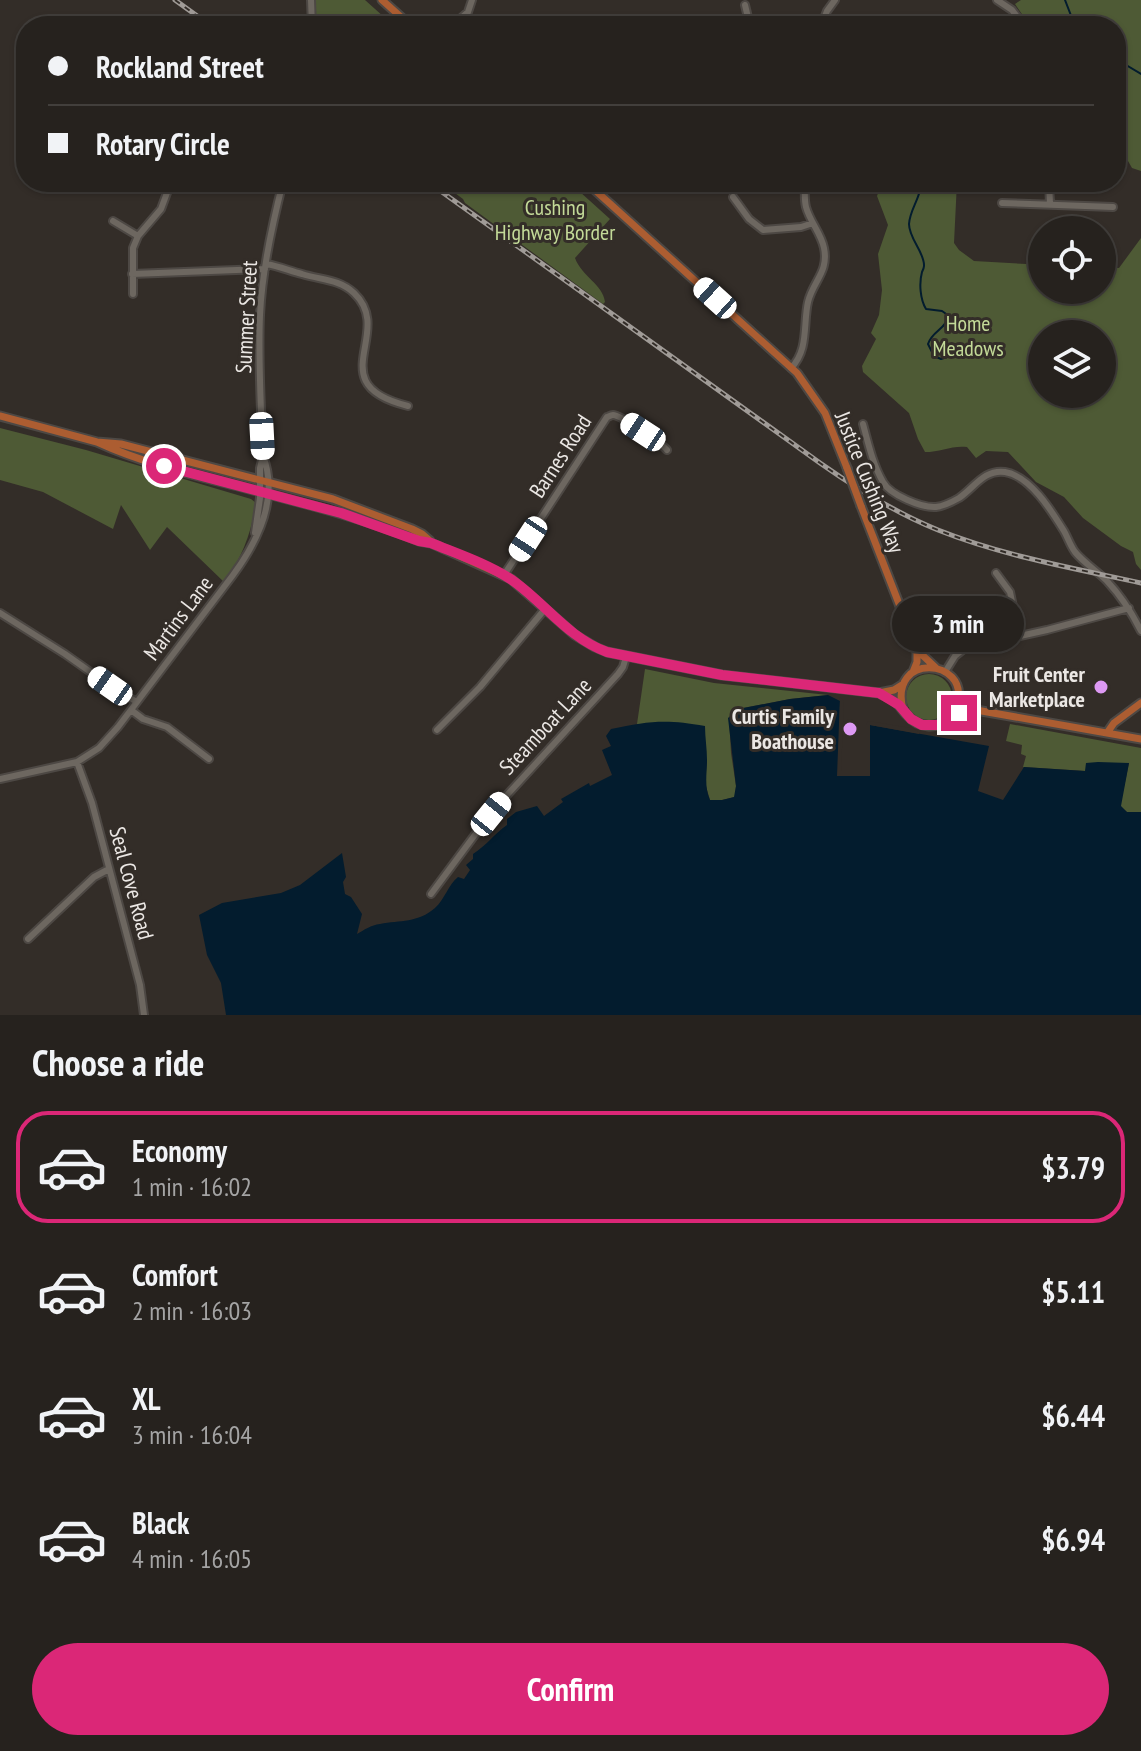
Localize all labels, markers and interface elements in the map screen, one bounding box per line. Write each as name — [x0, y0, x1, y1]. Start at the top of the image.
text: Rockland Street — [96, 47, 264, 86]
text: Rotary Circle — [96, 124, 230, 163]
park label: Cushing Highway Border — [495, 193, 615, 246]
map controls — [1028, 216, 1116, 408]
button: locate — [1028, 216, 1116, 304]
street label: Summer Street — [229, 260, 263, 374]
car — [689, 273, 741, 323]
park label: Home Meadows — [932, 309, 1004, 362]
button: layers — [1028, 320, 1116, 408]
street label: Justice Cushing Way — [829, 406, 911, 558]
street label: Barnes Road — [523, 409, 597, 503]
car — [616, 409, 670, 455]
car — [249, 411, 275, 461]
route start — [146, 448, 182, 484]
car — [505, 512, 551, 566]
street label: Martins Lane — [137, 570, 219, 666]
callout: 3 min — [893, 597, 1025, 653]
text: 3 min — [932, 607, 984, 640]
place label: Fruit Center Marketplace — [989, 660, 1086, 713]
car — [83, 662, 137, 710]
street label: Steamboat Lane — [493, 672, 597, 780]
marker: Fruit Center Marketplace — [1092, 678, 1110, 696]
route end — [941, 695, 977, 731]
place label: Curtis Family Boathouse — [732, 702, 835, 755]
marker: Curtis Family Boathouse — [841, 720, 859, 738]
car — [467, 788, 515, 840]
street label: Seal Cove Road — [104, 824, 160, 942]
text: Choose a ride — [32, 1039, 204, 1086]
icon: car — [36, 1131, 108, 1203]
text: Economy — [132, 1131, 227, 1170]
text: $3.79 — [1041, 1148, 1105, 1187]
text: 1 min · 16:02 — [132, 1170, 252, 1203]
icon: car — [36, 1255, 108, 1327]
text: Comfort — [132, 1255, 218, 1294]
text: $5.11 — [1041, 1272, 1105, 1311]
text: 2 min · 16:03 — [132, 1294, 252, 1327]
icon: car — [36, 1379, 108, 1451]
text: XL — [132, 1379, 161, 1418]
text: $6.44 — [1041, 1396, 1105, 1435]
text: 3 min · 16:04 — [132, 1418, 252, 1451]
icon: car — [36, 1503, 108, 1575]
text: Black — [132, 1503, 189, 1542]
text: $6.94 — [1041, 1520, 1105, 1559]
text: 4 min · 16:05 — [132, 1542, 252, 1575]
button: Confirm — [32, 1643, 1109, 1735]

